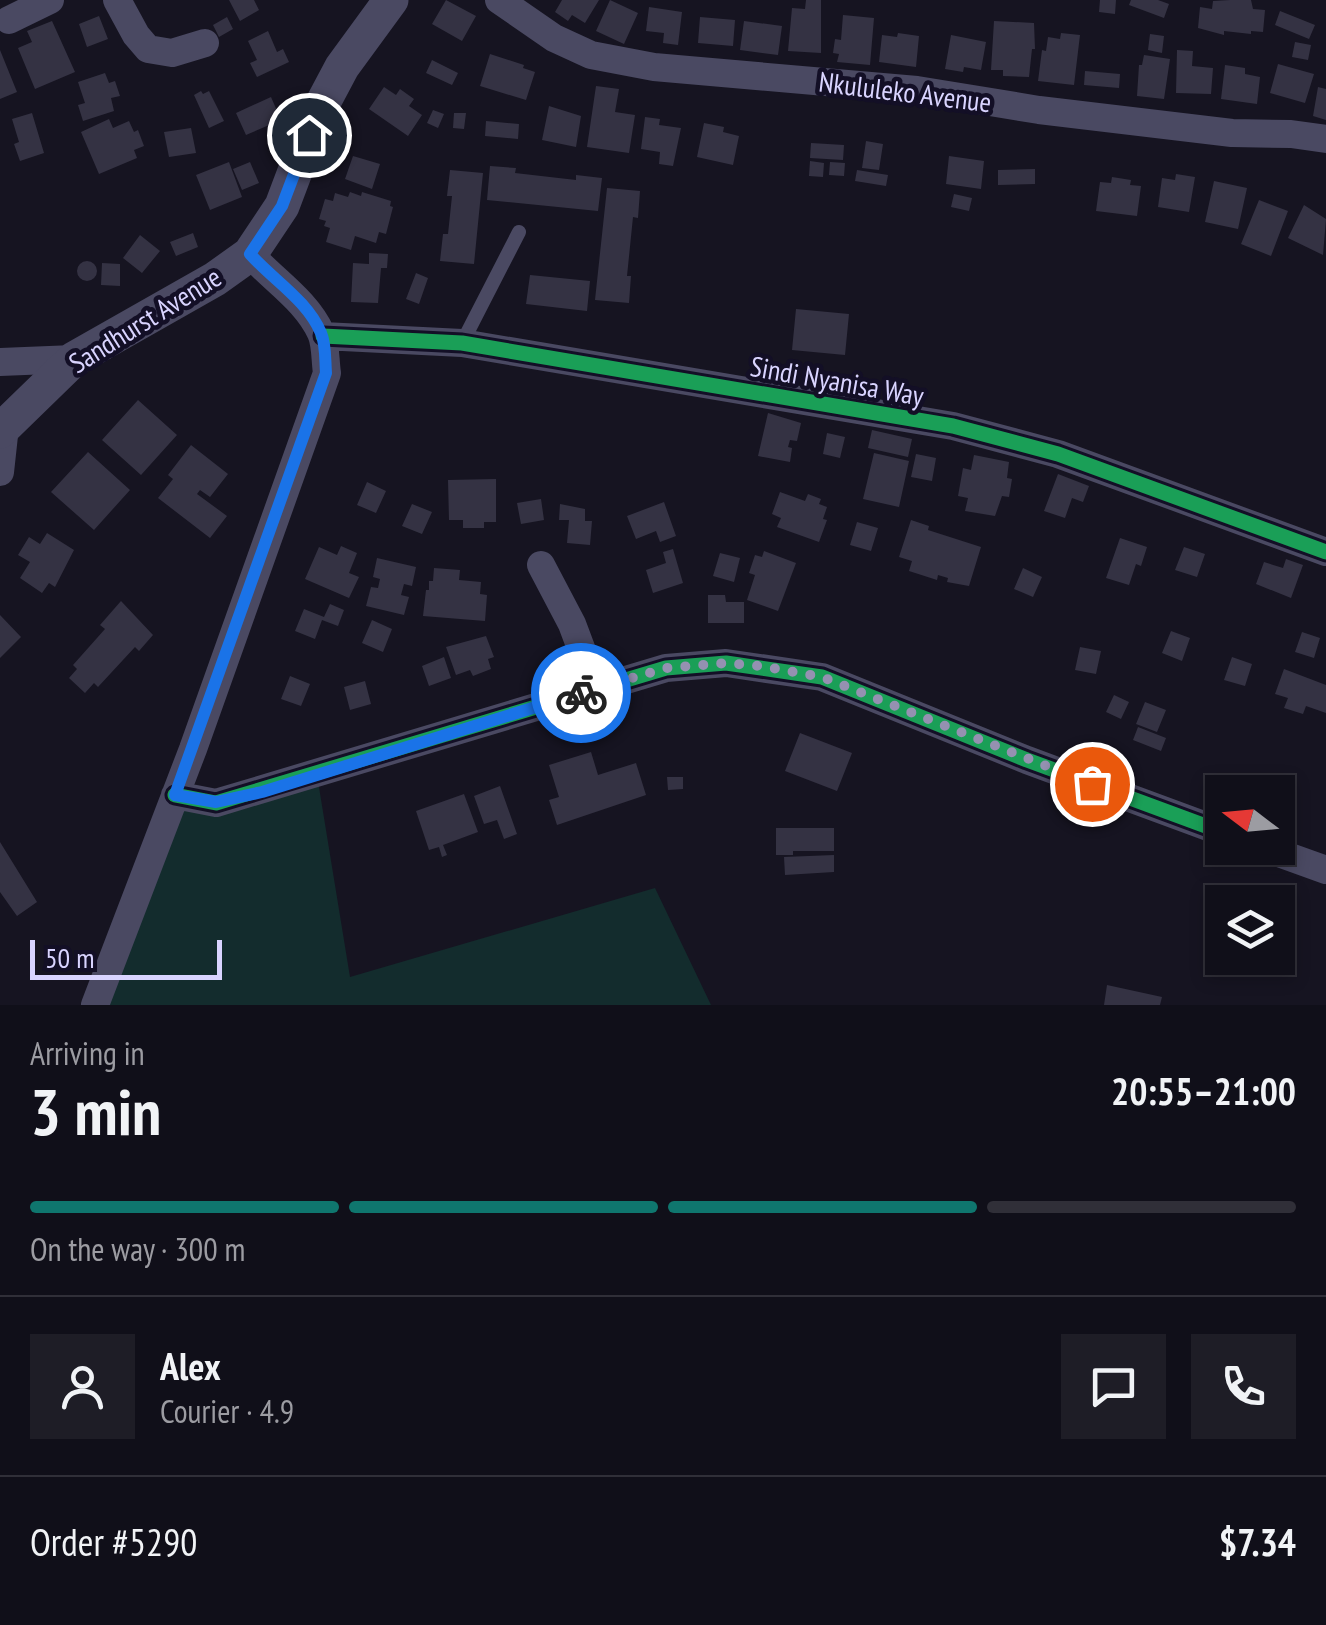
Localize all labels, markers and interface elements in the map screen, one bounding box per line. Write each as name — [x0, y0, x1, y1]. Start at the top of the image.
street label: Nkululeko Avenue — [817, 63, 993, 120]
pin — [267, 93, 352, 178]
icon: home — [282, 108, 337, 163]
street label: Sandhurst Avenue — [62, 258, 228, 381]
street label: Sindi Nyanisa Way — [748, 347, 927, 414]
courier — [531, 643, 631, 743]
icon: bike — [554, 666, 609, 721]
pin — [1050, 742, 1135, 827]
icon: bag — [1065, 757, 1120, 812]
north arrow — [1205, 775, 1295, 865]
map controls — [1205, 775, 1295, 975]
button: layers — [1205, 885, 1295, 975]
scale bar — [30, 935, 222, 980]
text: 50 m — [45, 939, 94, 976]
text: Arriving in — [30, 1032, 145, 1074]
text: 20:55–21:00 — [1111, 1066, 1296, 1115]
text: 3 min — [30, 1069, 161, 1153]
text: On the way · 300 m — [30, 1228, 245, 1270]
button: person — [30, 1334, 135, 1439]
button: chat — [1061, 1334, 1166, 1439]
button: phone — [1191, 1334, 1296, 1439]
text: Alex — [160, 1341, 221, 1390]
text: Courier · 4.9 — [160, 1390, 294, 1432]
text: Order #5290 — [30, 1517, 197, 1566]
text: $7.34 — [1219, 1517, 1296, 1566]

